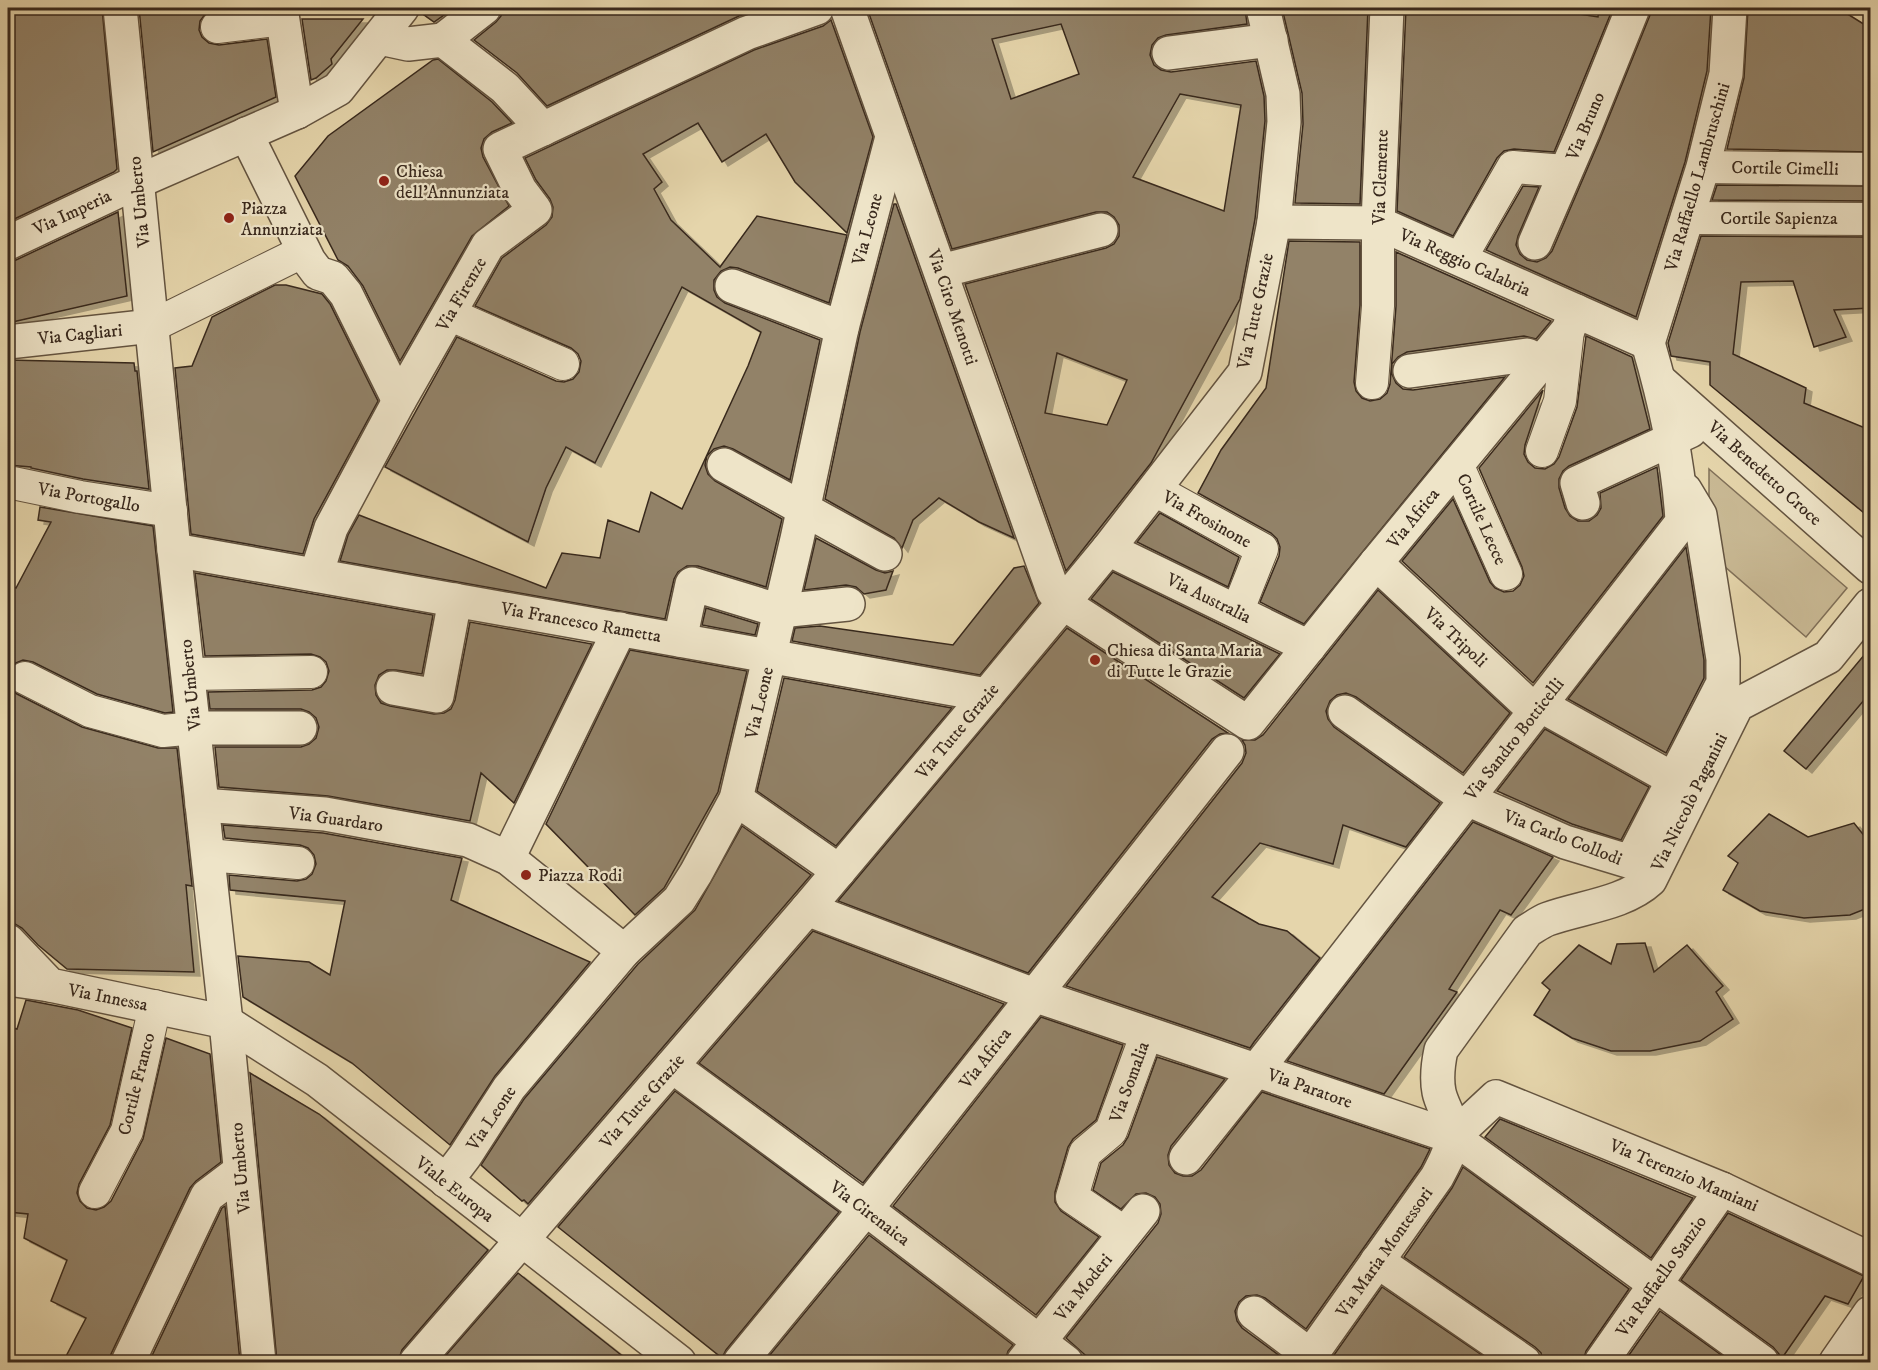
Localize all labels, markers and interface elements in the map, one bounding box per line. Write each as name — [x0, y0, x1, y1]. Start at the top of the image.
street label: Via Raffaello Lambruschini — [1660, 80, 1735, 275]
street label: Via Bruno — [1561, 89, 1610, 165]
street label: Via Clemente — [1368, 129, 1394, 226]
street label: Via Umberto — [124, 155, 156, 250]
street label: Cortile Cimelli — [1731, 157, 1839, 181]
place label: Chiesa dell'Annunziata — [396, 161, 509, 204]
marker: Chiesa dell'Annunziata — [377, 174, 391, 188]
street label: Via Imperia — [29, 185, 115, 241]
street label: Via Leone — [848, 191, 888, 269]
place label: Piazza Annunziata — [241, 198, 323, 241]
street label: Cortile Sapienza — [1720, 208, 1838, 230]
marker: Piazza Annunziata — [222, 211, 236, 225]
street label: Via Reggio Calabria — [1395, 224, 1534, 302]
street label: Via Ciro Menotti — [922, 246, 982, 368]
street label: Via Tutte Grazie — [1233, 251, 1279, 372]
street label: Via Firenze — [431, 254, 492, 336]
street label: Via Cagliari — [36, 320, 123, 350]
street label: Via Benedetto Croce — [1702, 416, 1826, 531]
street label: Cortile Lecce — [1451, 470, 1511, 569]
street label: Via Portogallo — [35, 478, 142, 518]
street label: Via Africa — [1382, 484, 1445, 554]
street label: Via Frosinone — [1157, 486, 1255, 553]
street label: Via Australia — [1162, 569, 1255, 629]
street label: Via Francesco Rametta — [498, 598, 663, 648]
street label: Via Tripoli — [1418, 602, 1491, 672]
street label: Via Umberto — [175, 638, 207, 733]
place label: Chiesa di Santa Maria di Tutte le Grazie — [1107, 640, 1263, 683]
marker: Chiesa di Santa Maria di Tutte le Grazie — [1088, 653, 1102, 667]
street label: Via Leone — [741, 665, 779, 742]
street label: Via Sandro Botticelli — [1460, 674, 1569, 806]
street label: Via Tutte Grazie — [911, 679, 1004, 785]
street label: Via Niccolò Paganini — [1646, 730, 1733, 876]
street label: Via Guardaro — [286, 802, 385, 838]
street label: Via Carlo Collodi — [1499, 805, 1625, 871]
place label: Piazza Rodi — [538, 865, 622, 887]
marker: Piazza Rodi — [519, 868, 533, 882]
street label: Via Innessa — [65, 979, 150, 1017]
street label: Via Africa — [955, 1023, 1017, 1094]
street label: Cortile Franco — [114, 1031, 160, 1138]
street label: Via Somalia — [1105, 1039, 1155, 1127]
street label: Via Tutte Grazie — [595, 1050, 690, 1154]
street label: Via Paratore — [1263, 1064, 1355, 1114]
street label: Via Leone — [462, 1082, 521, 1156]
street label: Via Umberto — [226, 1121, 256, 1215]
street label: Via Terenzio Mamiani — [1605, 1134, 1761, 1217]
street label: Viale Europa — [410, 1152, 498, 1228]
street label: Via Cirenaica — [824, 1176, 914, 1251]
street label: Via Maria Montessori — [1331, 1183, 1438, 1323]
street label: Via Raffaello Sanzio — [1611, 1211, 1712, 1342]
street label: Via Moderi — [1049, 1250, 1118, 1326]

